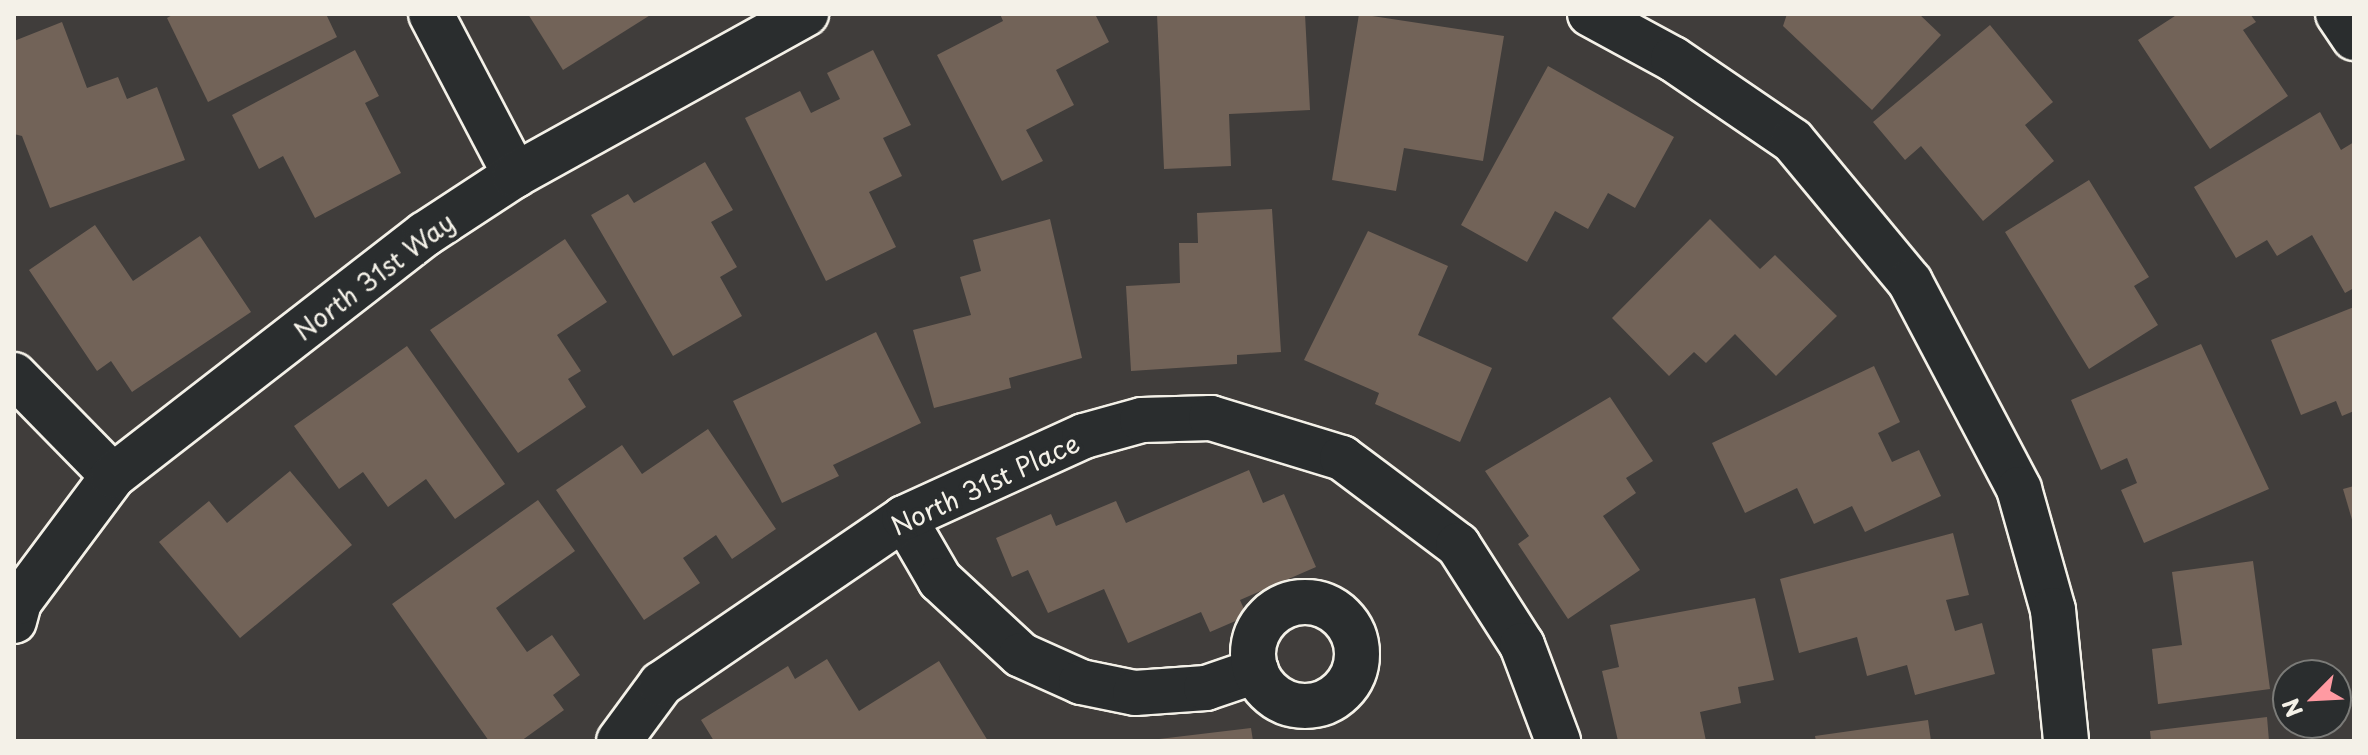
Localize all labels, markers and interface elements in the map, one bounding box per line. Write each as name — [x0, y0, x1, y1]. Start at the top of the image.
street label: North 31st Way — [286, 204, 462, 348]
street label: North 31st Place — [884, 426, 1086, 542]
north arrow — [2272, 659, 2352, 739]
text: N — [2273, 693, 2310, 723]

